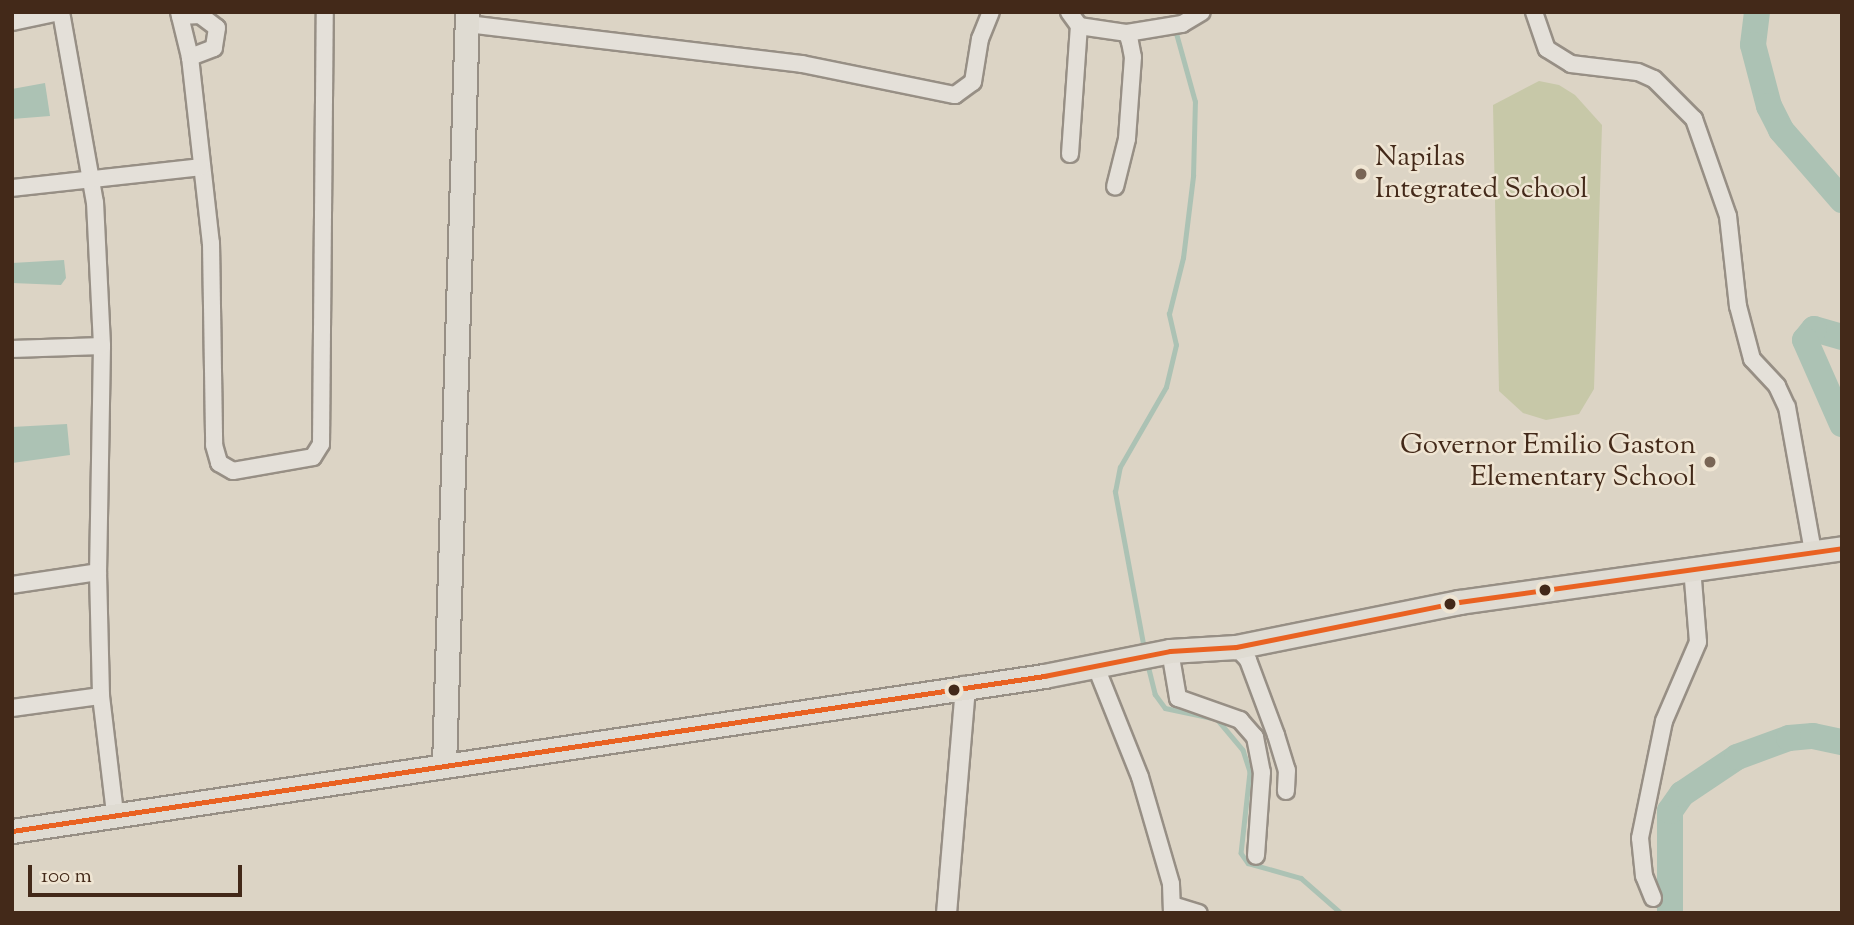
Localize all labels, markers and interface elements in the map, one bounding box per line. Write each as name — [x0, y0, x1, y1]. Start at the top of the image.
place label: Napilas Integrated School — [1375, 141, 1588, 207]
marker: Napilas Integrated School — [1353, 166, 1369, 182]
place label: Governor Emilio Gaston Elementary School — [1400, 429, 1696, 495]
marker: Governor Emilio Gaston Elementary School — [1702, 454, 1718, 470]
unlabelled marker — [1538, 583, 1552, 597]
unlabelled marker — [1443, 597, 1457, 611]
unlabelled marker — [947, 683, 961, 697]
scale bar — [32, 852, 245, 896]
text: 100 m — [41, 862, 92, 892]

